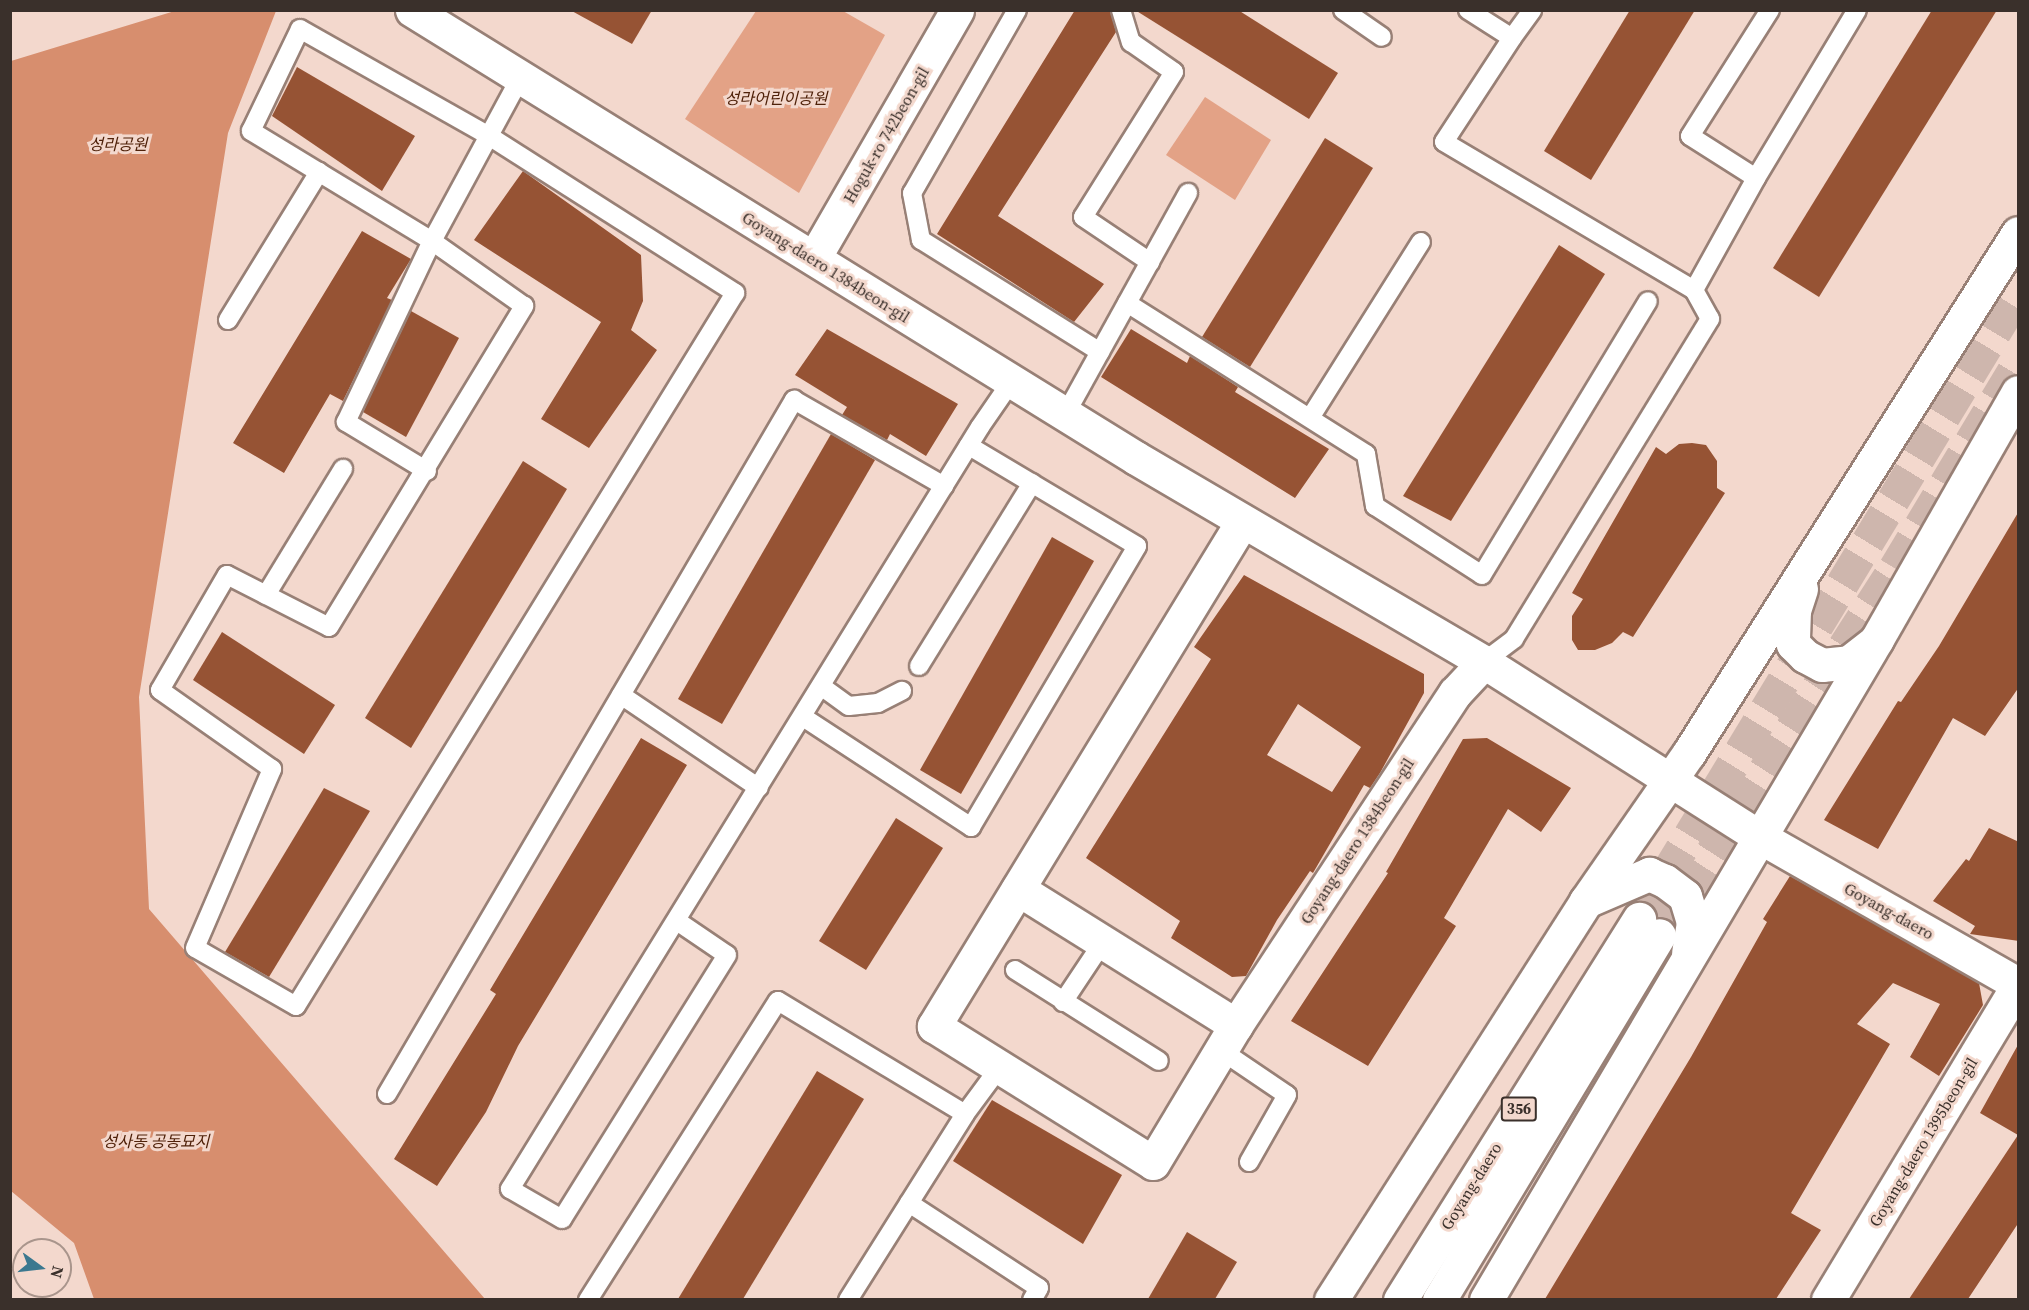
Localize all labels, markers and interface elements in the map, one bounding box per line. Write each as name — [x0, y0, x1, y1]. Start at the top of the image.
street label: Hoguk-ro 742beon-gil — [839, 64, 933, 206]
park label: 성라어린이공원 — [724, 88, 828, 108]
park label: 성라공원 — [89, 134, 147, 154]
street label: Goyang-daero 1384beon-gil — [739, 208, 913, 326]
street label: Goyang-daero 1384beon-gil — [1296, 755, 1418, 927]
street label: Goyang-daero — [1841, 879, 1937, 943]
street label: Goyang-daero 1395beon-gil — [1865, 1054, 1981, 1230]
road number: 356 — [1500, 1097, 1538, 1121]
park label: 성사동 공동묘지 — [103, 1131, 209, 1151]
street label: Goyang-daero — [1437, 1139, 1505, 1233]
north arrow — [12, 1238, 72, 1298]
text: N — [45, 1264, 70, 1281]

